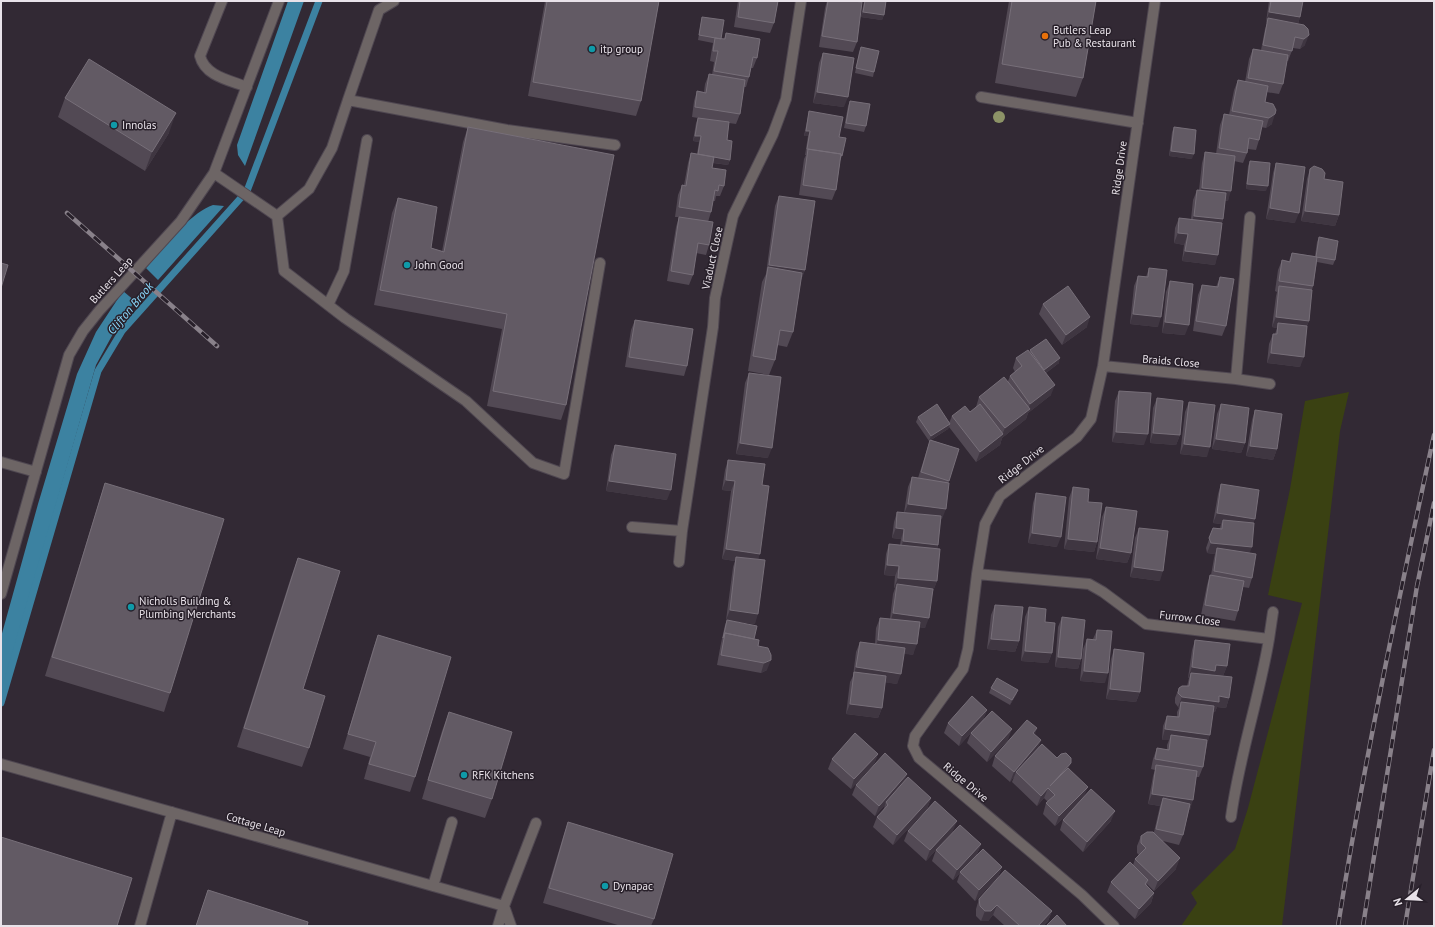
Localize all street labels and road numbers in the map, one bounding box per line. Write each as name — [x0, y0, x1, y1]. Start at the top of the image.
street label: Ridge Drive — [1108, 140, 1130, 196]
street label: Viaduct Close — [698, 225, 726, 292]
street label: Butlers Leap — [86, 254, 136, 306]
street label: Braids Close — [1142, 352, 1201, 371]
street label: Ridge Drive — [995, 441, 1047, 486]
street label: Furrow Close — [1159, 607, 1222, 629]
street label: Ridge Drive — [941, 759, 992, 805]
street label: Cottage Leap — [225, 809, 287, 839]

